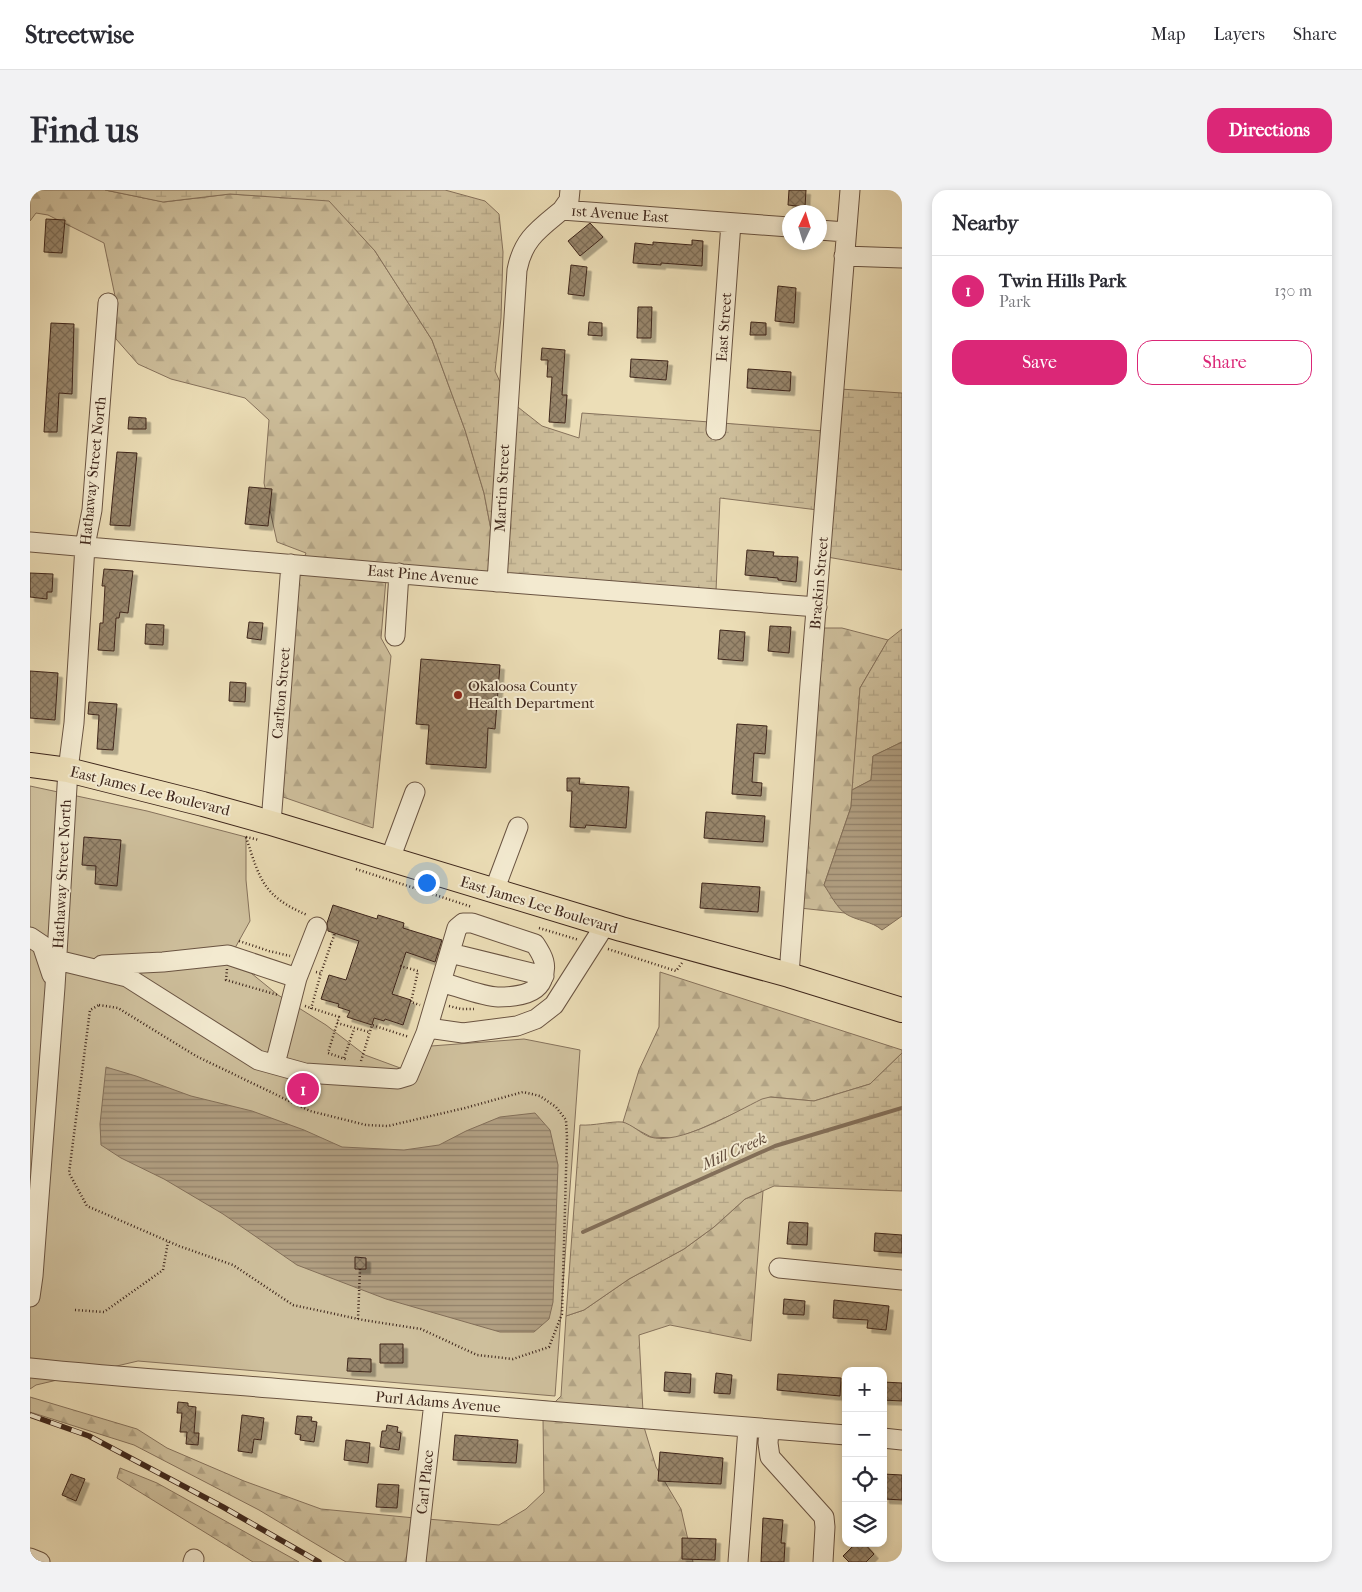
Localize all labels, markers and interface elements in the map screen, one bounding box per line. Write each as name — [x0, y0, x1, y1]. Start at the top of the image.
text: Streetwise — [25, 21, 134, 49]
text: Map — [1151, 24, 1185, 45]
text: Layers — [1213, 24, 1265, 45]
text: Share — [1293, 24, 1337, 45]
button: Directions — [1207, 108, 1332, 153]
text: Find us — [30, 110, 139, 151]
street label: 1st Avenue East — [570, 202, 670, 226]
north arrow — [782, 205, 827, 250]
text: Nearby — [952, 211, 1018, 235]
text: Twin Hills Park — [999, 270, 1126, 292]
text: 1 — [965, 281, 971, 300]
text: 130 m — [1274, 281, 1312, 300]
street label: East Street — [713, 291, 735, 362]
text: Park — [999, 292, 1031, 311]
button: Save — [952, 340, 1127, 385]
button: Share — [1137, 340, 1312, 385]
street label: Hathaway Street North — [76, 395, 110, 546]
street label: Martin Street — [491, 443, 513, 533]
street label: Brackin Street — [806, 535, 832, 630]
street label: East Pine Avenue — [367, 561, 480, 589]
street label: Carlton Street — [268, 646, 294, 739]
place label: Okaloosa County Health Department — [468, 677, 595, 712]
marker: Okaloosa County Health Department — [452, 689, 464, 701]
street label: East James Lee Boulevard — [68, 762, 232, 820]
street label: Hathaway Street North — [49, 798, 75, 949]
your location — [414, 870, 440, 896]
street label: East James Lee Boulevard — [458, 872, 621, 938]
pin: 1 — [287, 1070, 319, 1108]
water label: Mill Creek — [698, 1128, 769, 1174]
map controls — [842, 1367, 887, 1547]
button: + — [842, 1367, 887, 1412]
street label: Purl Adams Avenue — [375, 1388, 502, 1416]
button: − — [842, 1412, 887, 1457]
street label: Carl Place — [413, 1448, 437, 1515]
button: locate — [842, 1457, 887, 1502]
button: layers — [842, 1502, 887, 1547]

